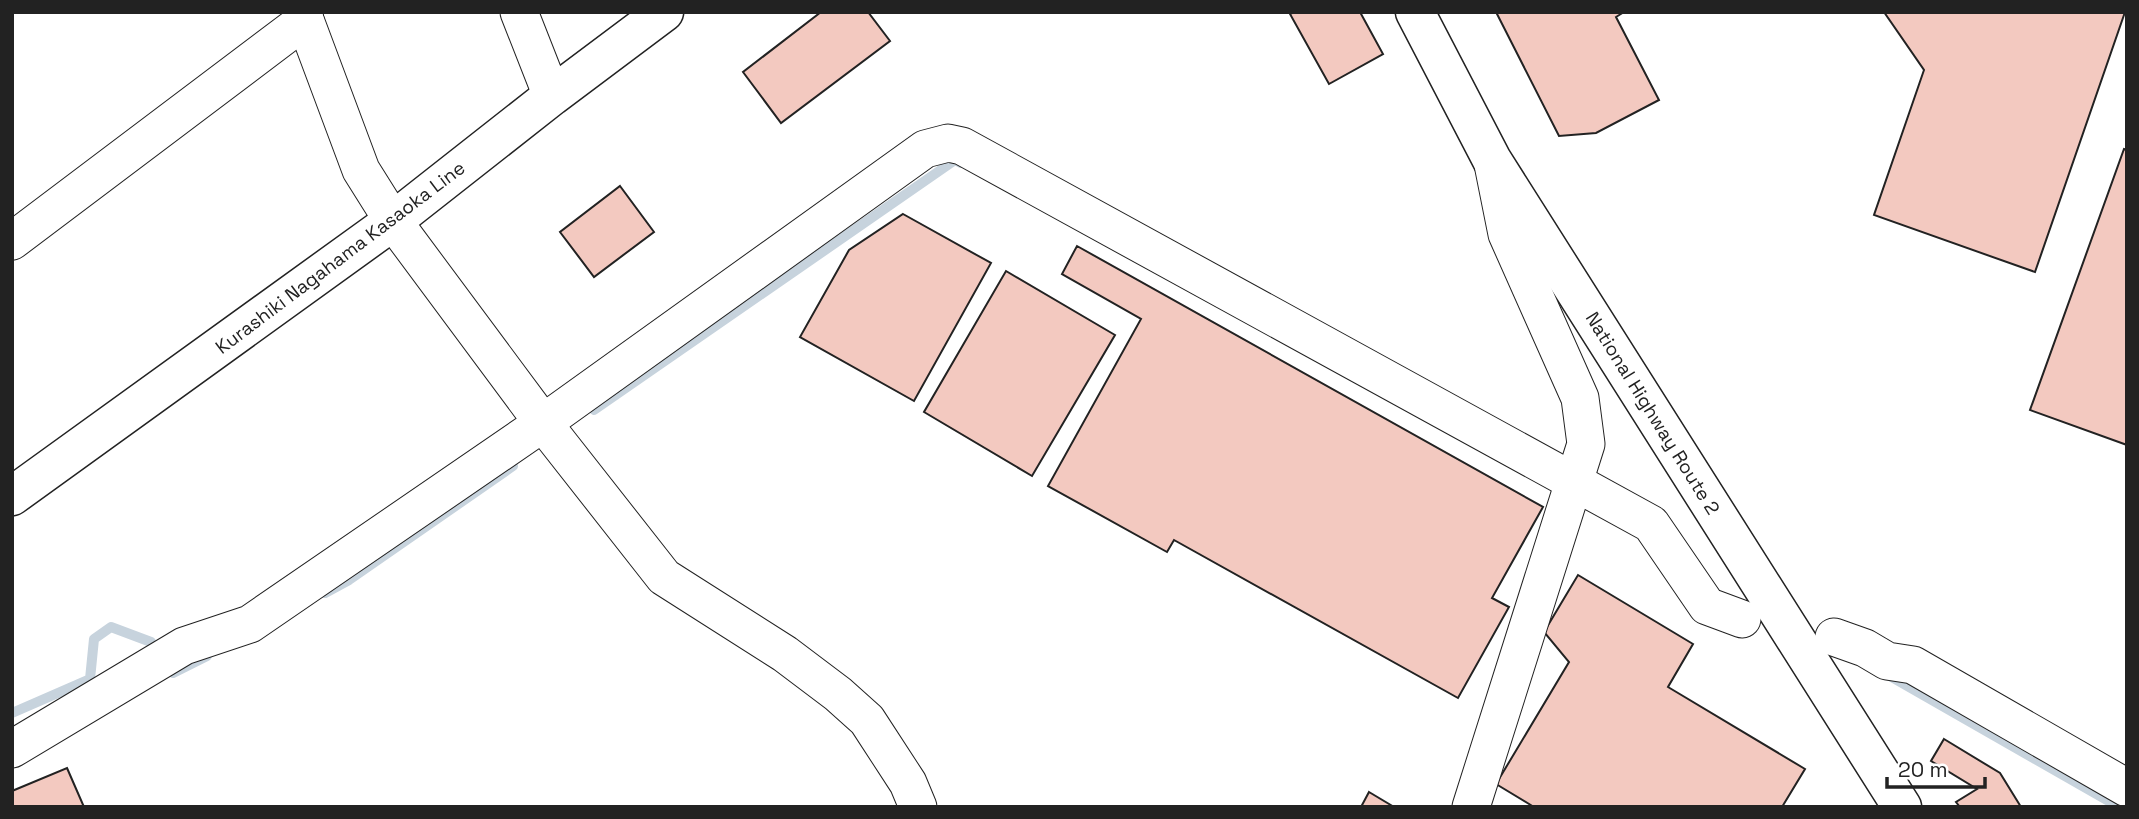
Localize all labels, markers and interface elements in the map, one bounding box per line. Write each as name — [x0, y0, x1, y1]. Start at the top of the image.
street label: Kurashiki Nagahama Kasaoka Line — [210, 155, 470, 360]
street label: National Highway Route 2 — [1580, 307, 1725, 519]
scale bar — [1887, 746, 1985, 790]
text: 20 m — [1898, 756, 1948, 783]

